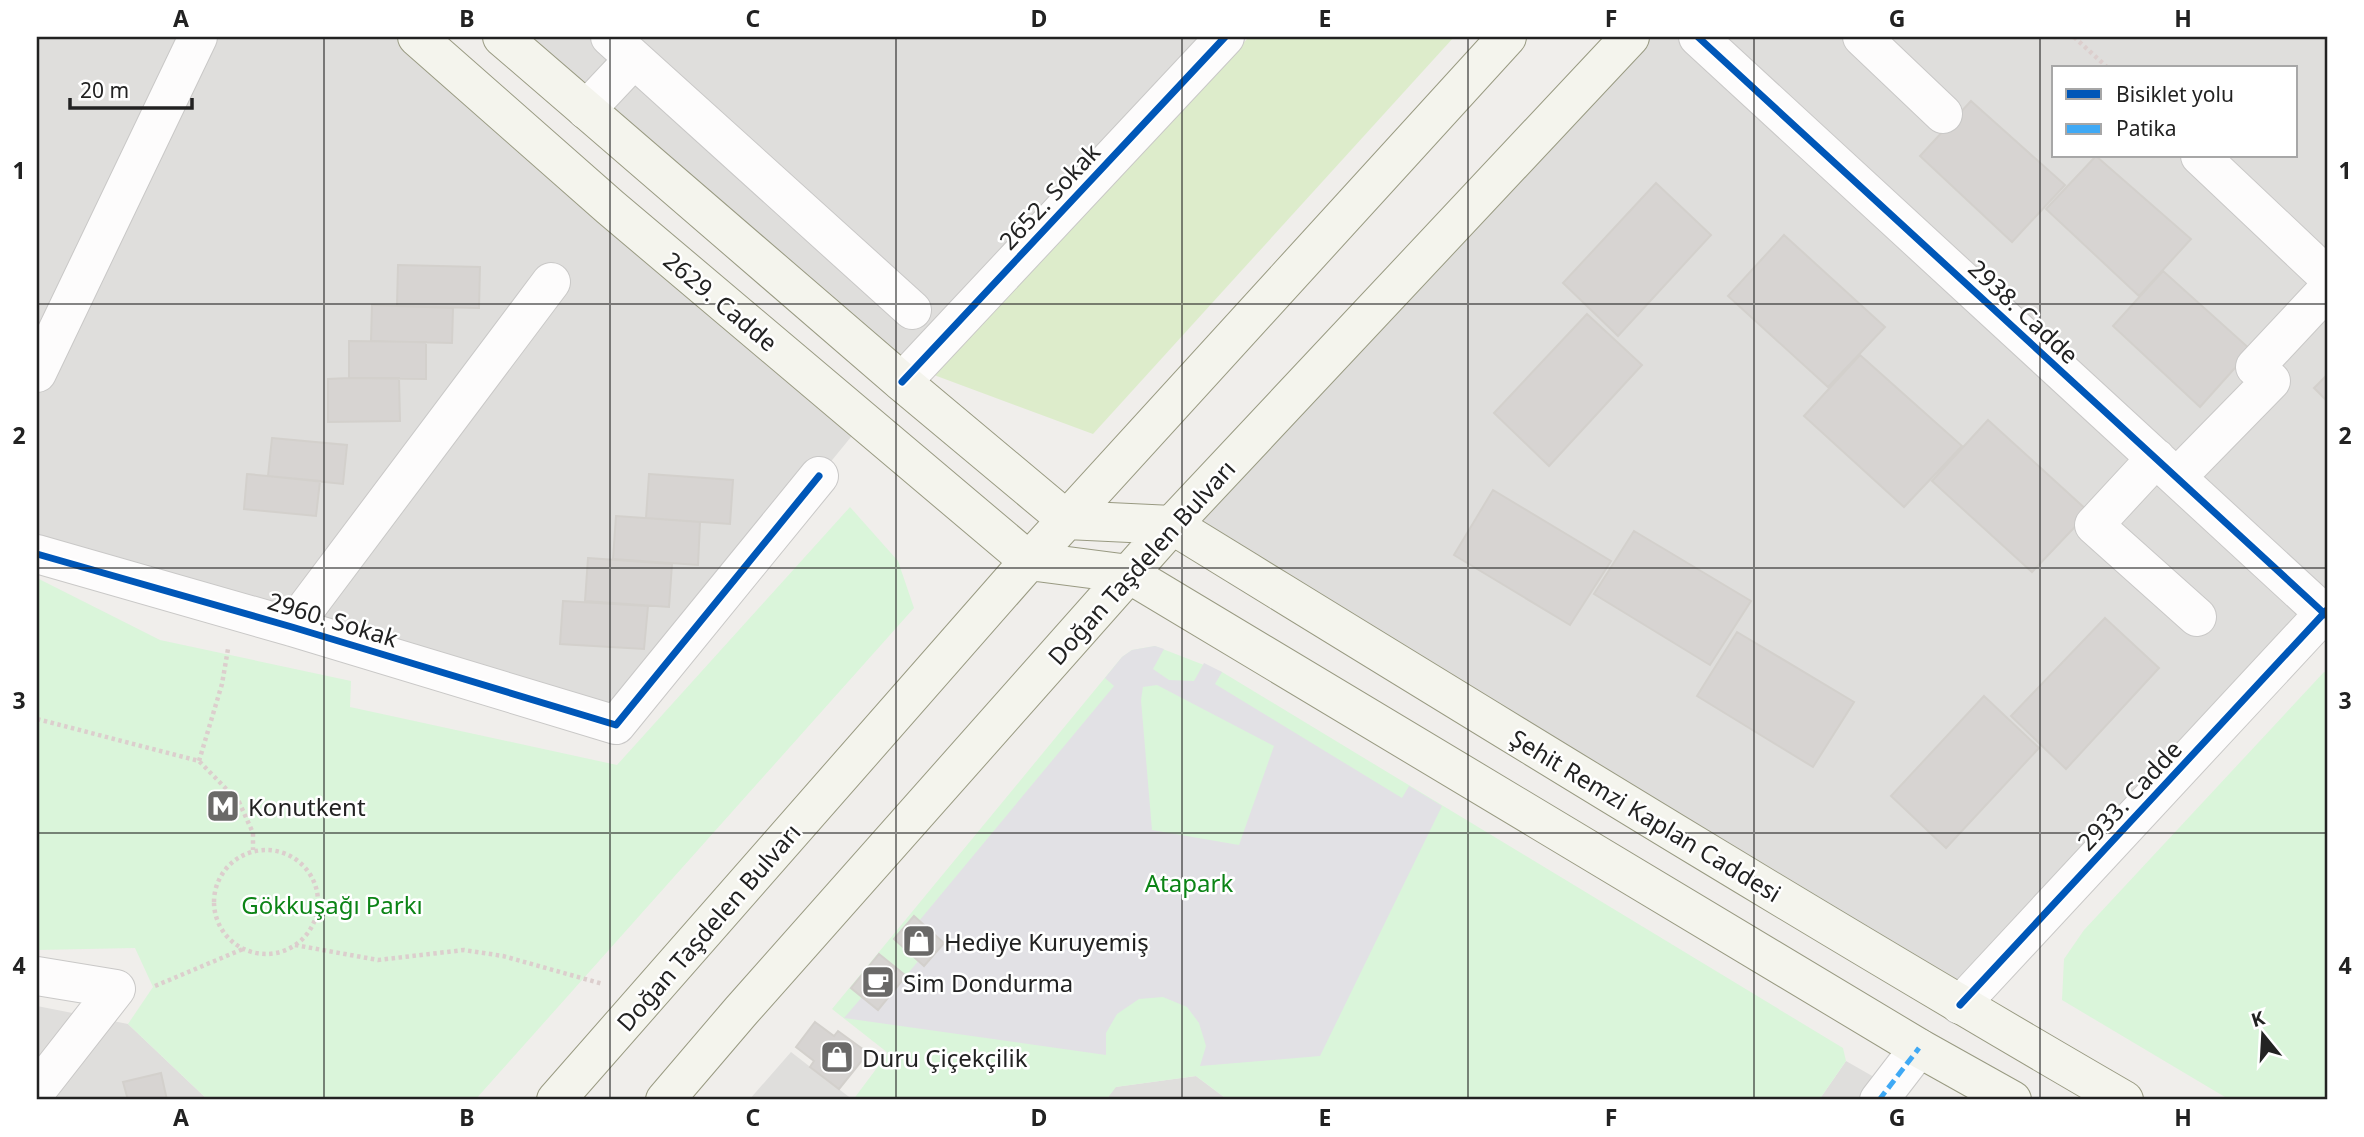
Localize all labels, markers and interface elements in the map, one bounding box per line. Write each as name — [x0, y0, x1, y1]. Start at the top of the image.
text: A — [173, 2, 189, 34]
text: B — [459, 2, 475, 34]
text: C — [746, 2, 761, 34]
text: D — [1031, 2, 1047, 34]
text: E — [1319, 2, 1331, 34]
text: F — [1605, 2, 1617, 34]
text: G — [1889, 2, 1905, 34]
text: H — [2174, 2, 2192, 34]
scale bar — [70, 66, 192, 110]
legend — [2052, 66, 2298, 158]
text: 20 m — [80, 76, 129, 104]
text: Bisiklet yolu — [2116, 80, 2234, 108]
text: Patika — [2116, 114, 2176, 142]
street label: 2652. Sokak — [991, 135, 1107, 256]
text: 1 — [12, 154, 26, 186]
text: 1 — [2338, 154, 2352, 186]
street label: 2629. Cadde — [657, 244, 785, 358]
street label: 2938. Cadde — [1962, 251, 2086, 371]
text: 2 — [12, 419, 26, 451]
text: 2 — [2338, 419, 2352, 451]
street label: Doğan Taşdelen Bulvarı — [1040, 452, 1242, 672]
street label: 2960. Sokak — [264, 584, 402, 654]
text: 3 — [12, 684, 26, 716]
text: 3 — [2338, 684, 2352, 716]
street label: Şehit Remzi Kaplan Caddesi — [1504, 721, 1788, 909]
street label: 2933. Cadde — [2069, 733, 2189, 857]
metro station icon: Konutkent — [204, 787, 242, 825]
place label: Konutkent — [248, 790, 366, 823]
street label: Doğan Taşdelen Bulvarı — [609, 816, 807, 1038]
park label: Atapark — [1145, 866, 1233, 899]
park label: Gökkuşağı Parkı — [241, 888, 423, 921]
shop icon: Hediye Kuruyemiş — [900, 922, 938, 960]
place label: Hediye Kuruyemiş — [944, 925, 1149, 958]
text: 4 — [12, 949, 26, 981]
text: 4 — [2338, 949, 2352, 981]
cafe icon: Sim Dondurma — [859, 963, 897, 1001]
place label: Sim Dondurma — [903, 966, 1073, 999]
north arrow — [2228, 1000, 2298, 1070]
text: K — [2248, 1004, 2268, 1033]
shop icon: Duru Çiçekçilik — [818, 1038, 856, 1076]
place label: Duru Çiçekçilik — [862, 1041, 1028, 1074]
text: A — [173, 1101, 189, 1133]
text: B — [459, 1101, 475, 1133]
text: C — [746, 1101, 761, 1133]
text: D — [1031, 1101, 1047, 1133]
text: E — [1319, 1101, 1331, 1133]
text: F — [1605, 1101, 1617, 1133]
text: G — [1889, 1101, 1905, 1133]
text: H — [2174, 1101, 2192, 1133]

